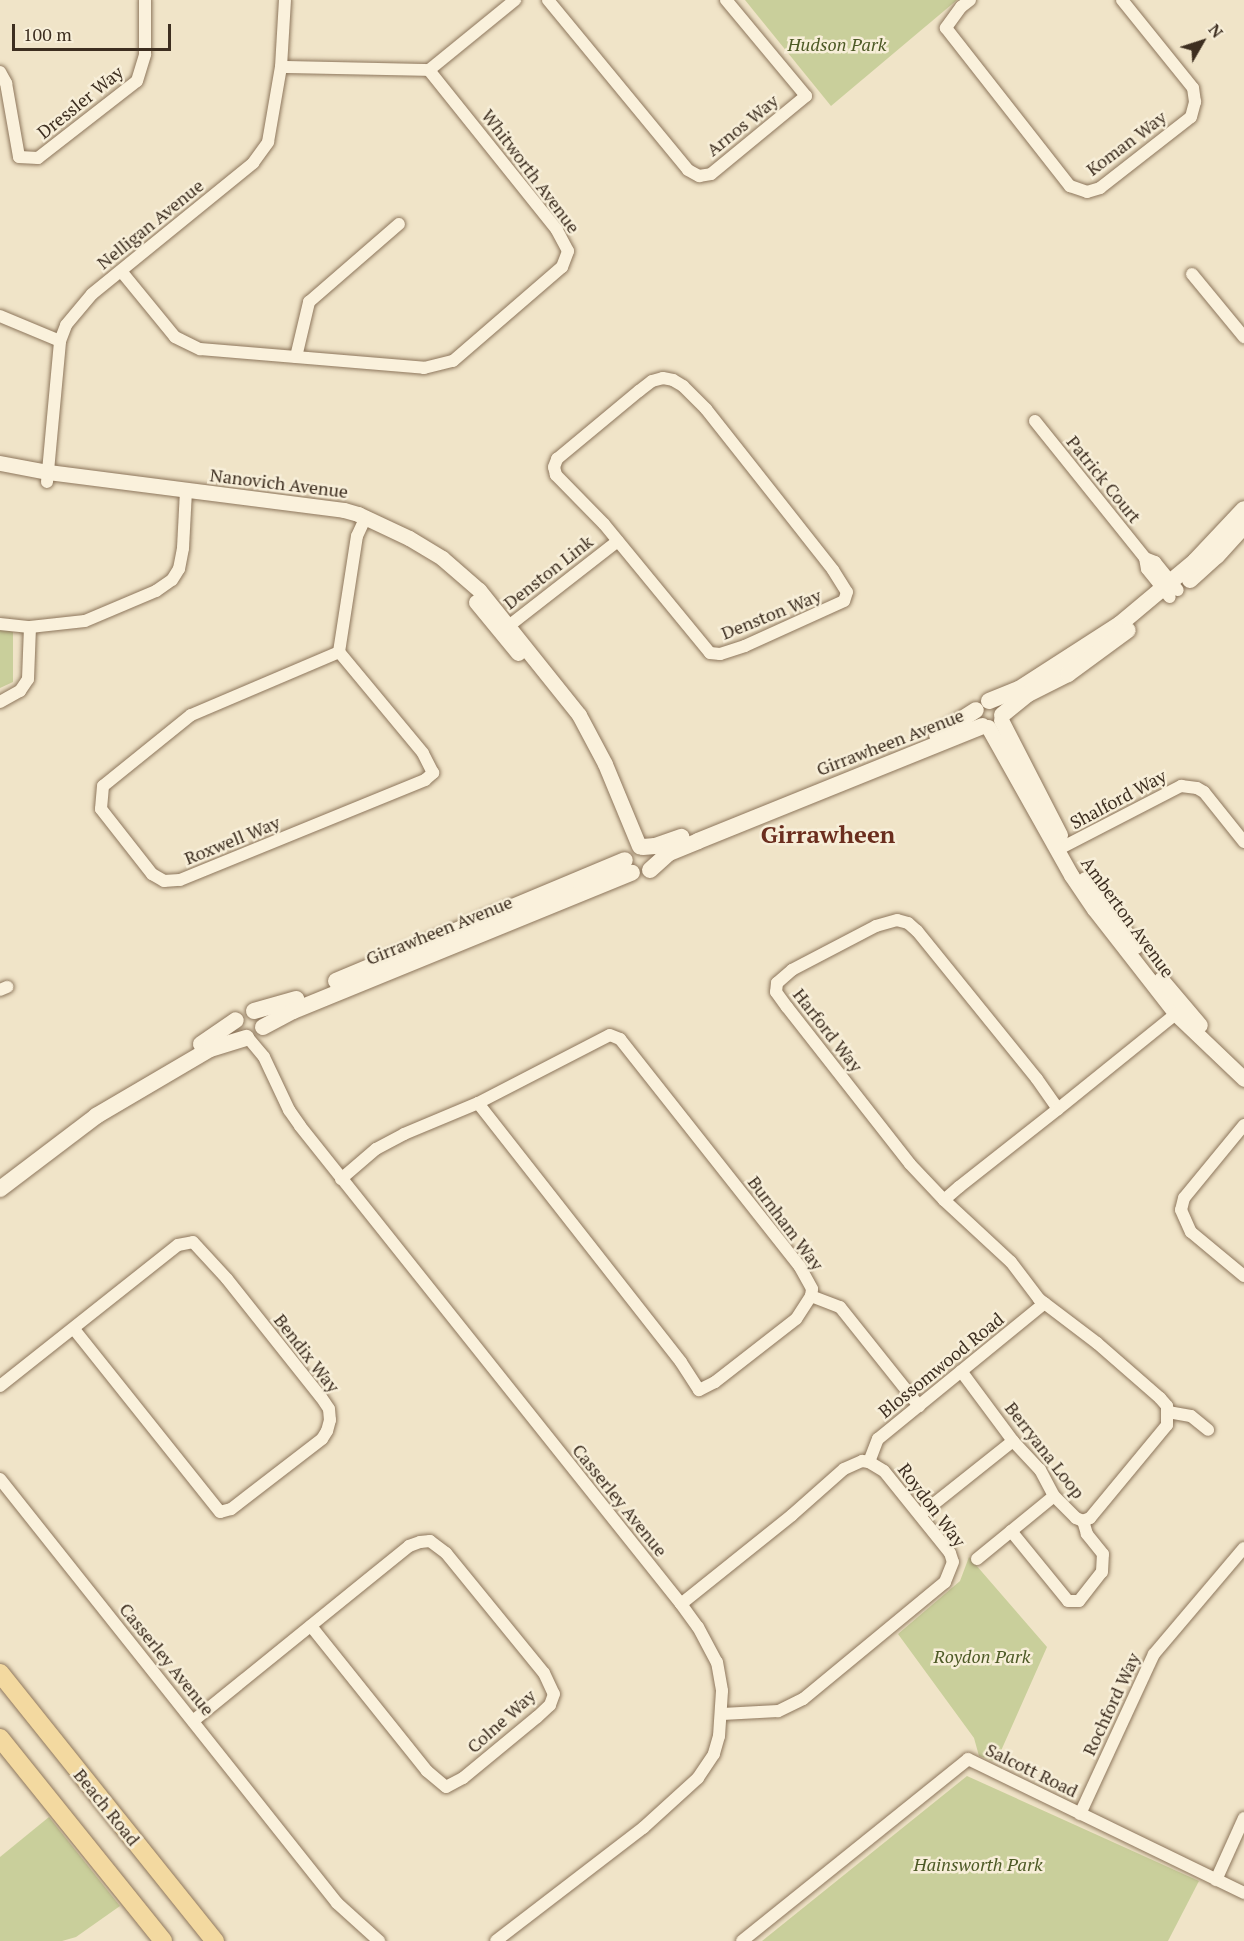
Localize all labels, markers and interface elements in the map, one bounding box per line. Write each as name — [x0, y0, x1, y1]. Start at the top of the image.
scale bar — [15, 12, 174, 50]
north arrow — [1172, 12, 1232, 72]
text: N — [1204, 19, 1228, 42]
text: 100 m — [23, 22, 72, 46]
park label: Hudson Park — [788, 33, 886, 55]
street label: Dressler Way — [33, 61, 127, 143]
street label: Arnos Way — [702, 90, 782, 160]
street label: Whitworth Avenue — [477, 105, 585, 237]
street label: Koman Way — [1082, 106, 1170, 180]
street label: Nelligan Avenue — [92, 174, 208, 274]
street label: Patrick Court — [1062, 431, 1146, 527]
street label: Nanovich Avenue — [209, 464, 349, 502]
street label: Denston Link — [499, 530, 597, 614]
street label: Denston Way — [718, 584, 824, 644]
street label: Girrawheen Avenue — [813, 704, 967, 780]
street label: Shalford Way — [1066, 765, 1170, 833]
street label: Roxwell Way — [181, 811, 283, 869]
district label: Girrawheen — [761, 821, 895, 849]
street label: Amberton Avenue — [1077, 852, 1179, 982]
street label: Girrawheen Avenue — [362, 891, 516, 969]
street label: Harford Way — [789, 984, 867, 1076]
street label: Burnham Way — [744, 1172, 828, 1274]
street label: Blossomwood Road — [874, 1308, 1008, 1422]
street label: Bendix Way — [270, 1309, 344, 1397]
street label: Berryana Loop — [1001, 1397, 1089, 1503]
street label: Casserley Avenue — [568, 1439, 672, 1561]
street label: Roydon Way — [894, 1459, 970, 1551]
street label: Casserley Avenue — [115, 1598, 219, 1720]
park label: Roydon Park — [934, 1645, 1030, 1667]
street label: Rochford Way — [1078, 1649, 1144, 1759]
street label: Colne Way — [462, 1685, 540, 1757]
street label: Salcott Road — [982, 1738, 1082, 1802]
street label: Beach Road — [69, 1764, 145, 1850]
park label: Hainsworth Park — [913, 1853, 1043, 1875]

